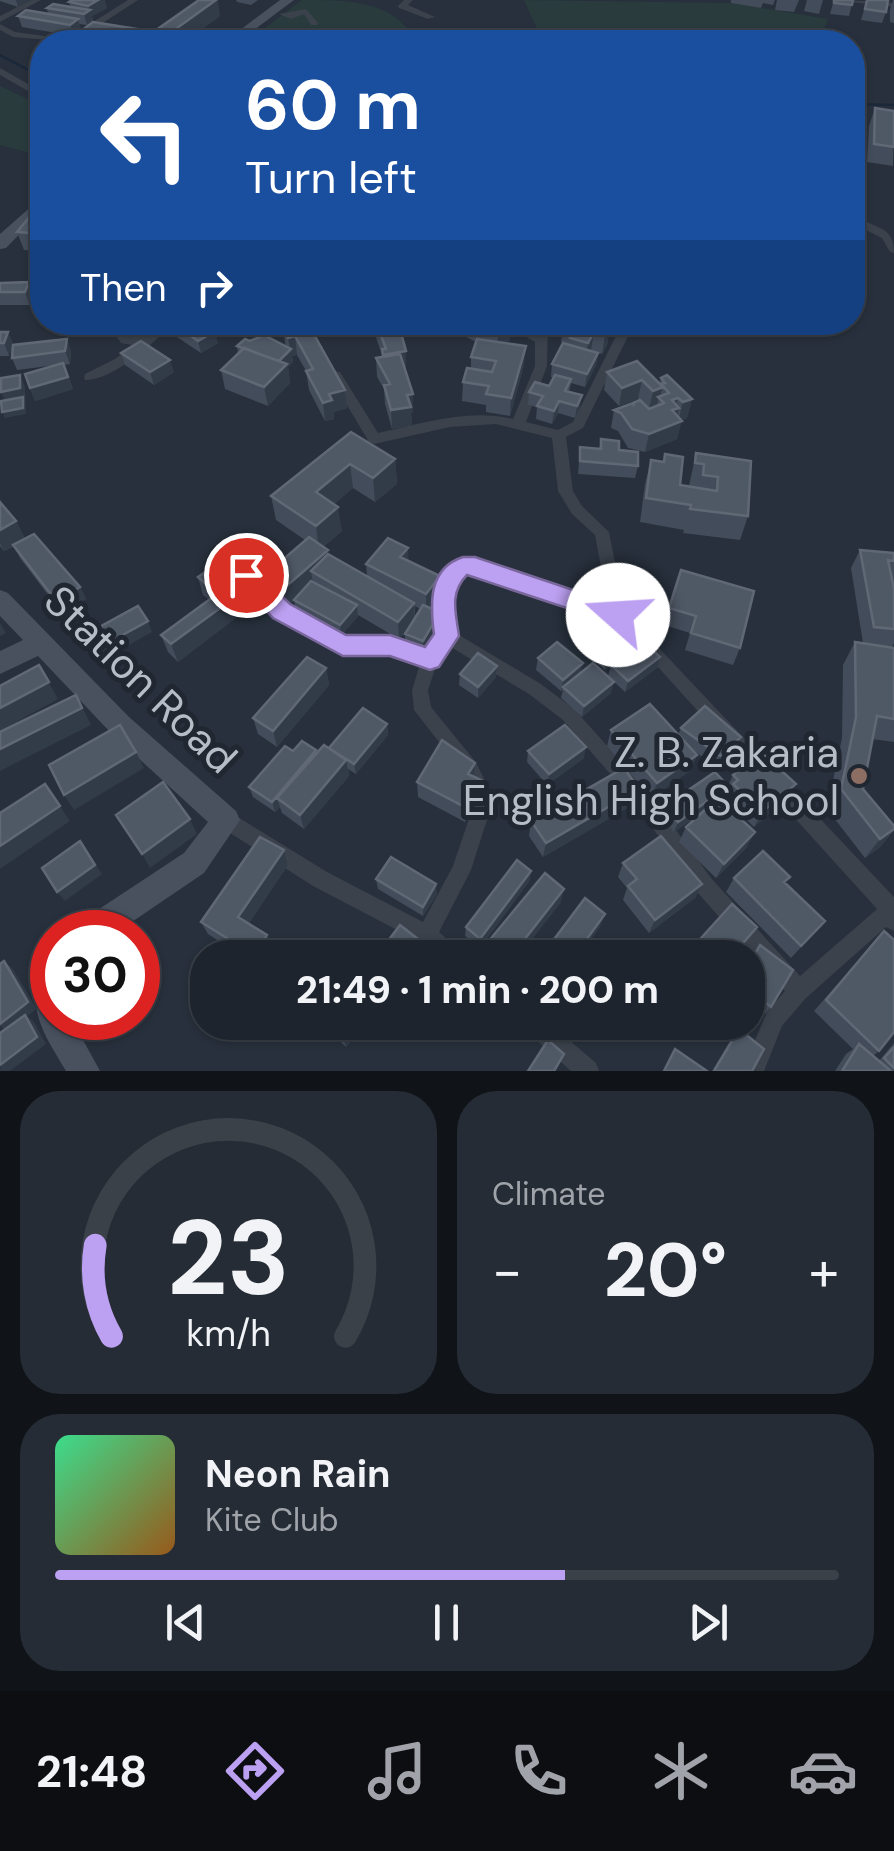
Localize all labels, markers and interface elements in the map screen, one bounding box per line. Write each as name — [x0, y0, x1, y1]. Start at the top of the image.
text: 60 m — [245, 60, 421, 151]
icon: left — [80, 70, 210, 200]
text: Turn left — [245, 148, 417, 207]
icon: right — [187, 260, 242, 315]
text: Then — [80, 263, 167, 313]
pin — [204, 533, 289, 618]
icon: arrive — [219, 548, 274, 603]
position arrow — [566, 563, 670, 667]
street label: Station Road — [32, 574, 249, 785]
place label: Z. B. Zakaria English High School — [463, 725, 839, 828]
marker: Z. B. Zakaria English High School — [848, 765, 870, 787]
speed limit sign: 30 — [30, 910, 160, 1040]
text: 21:49 · 1 min · 200 m — [296, 965, 659, 1015]
text: Climate — [492, 1173, 606, 1215]
text: 23 — [167, 1191, 290, 1326]
text: 20° — [604, 1222, 727, 1319]
text: − — [492, 1235, 522, 1307]
text: + — [809, 1235, 839, 1307]
text: km/h — [186, 1311, 271, 1357]
text: Neon Rain — [205, 1449, 390, 1499]
text: Kite Club — [205, 1499, 339, 1541]
icon: previous — [158, 1595, 213, 1650]
icon: pause — [419, 1595, 474, 1650]
icon: next — [681, 1595, 736, 1650]
icon: directions — [220, 1736, 290, 1806]
icon: music — [362, 1736, 432, 1806]
icon: phone — [504, 1736, 574, 1806]
icon: climate — [646, 1736, 716, 1806]
icon: car — [788, 1736, 858, 1806]
text: 21:48 — [36, 1742, 148, 1801]

